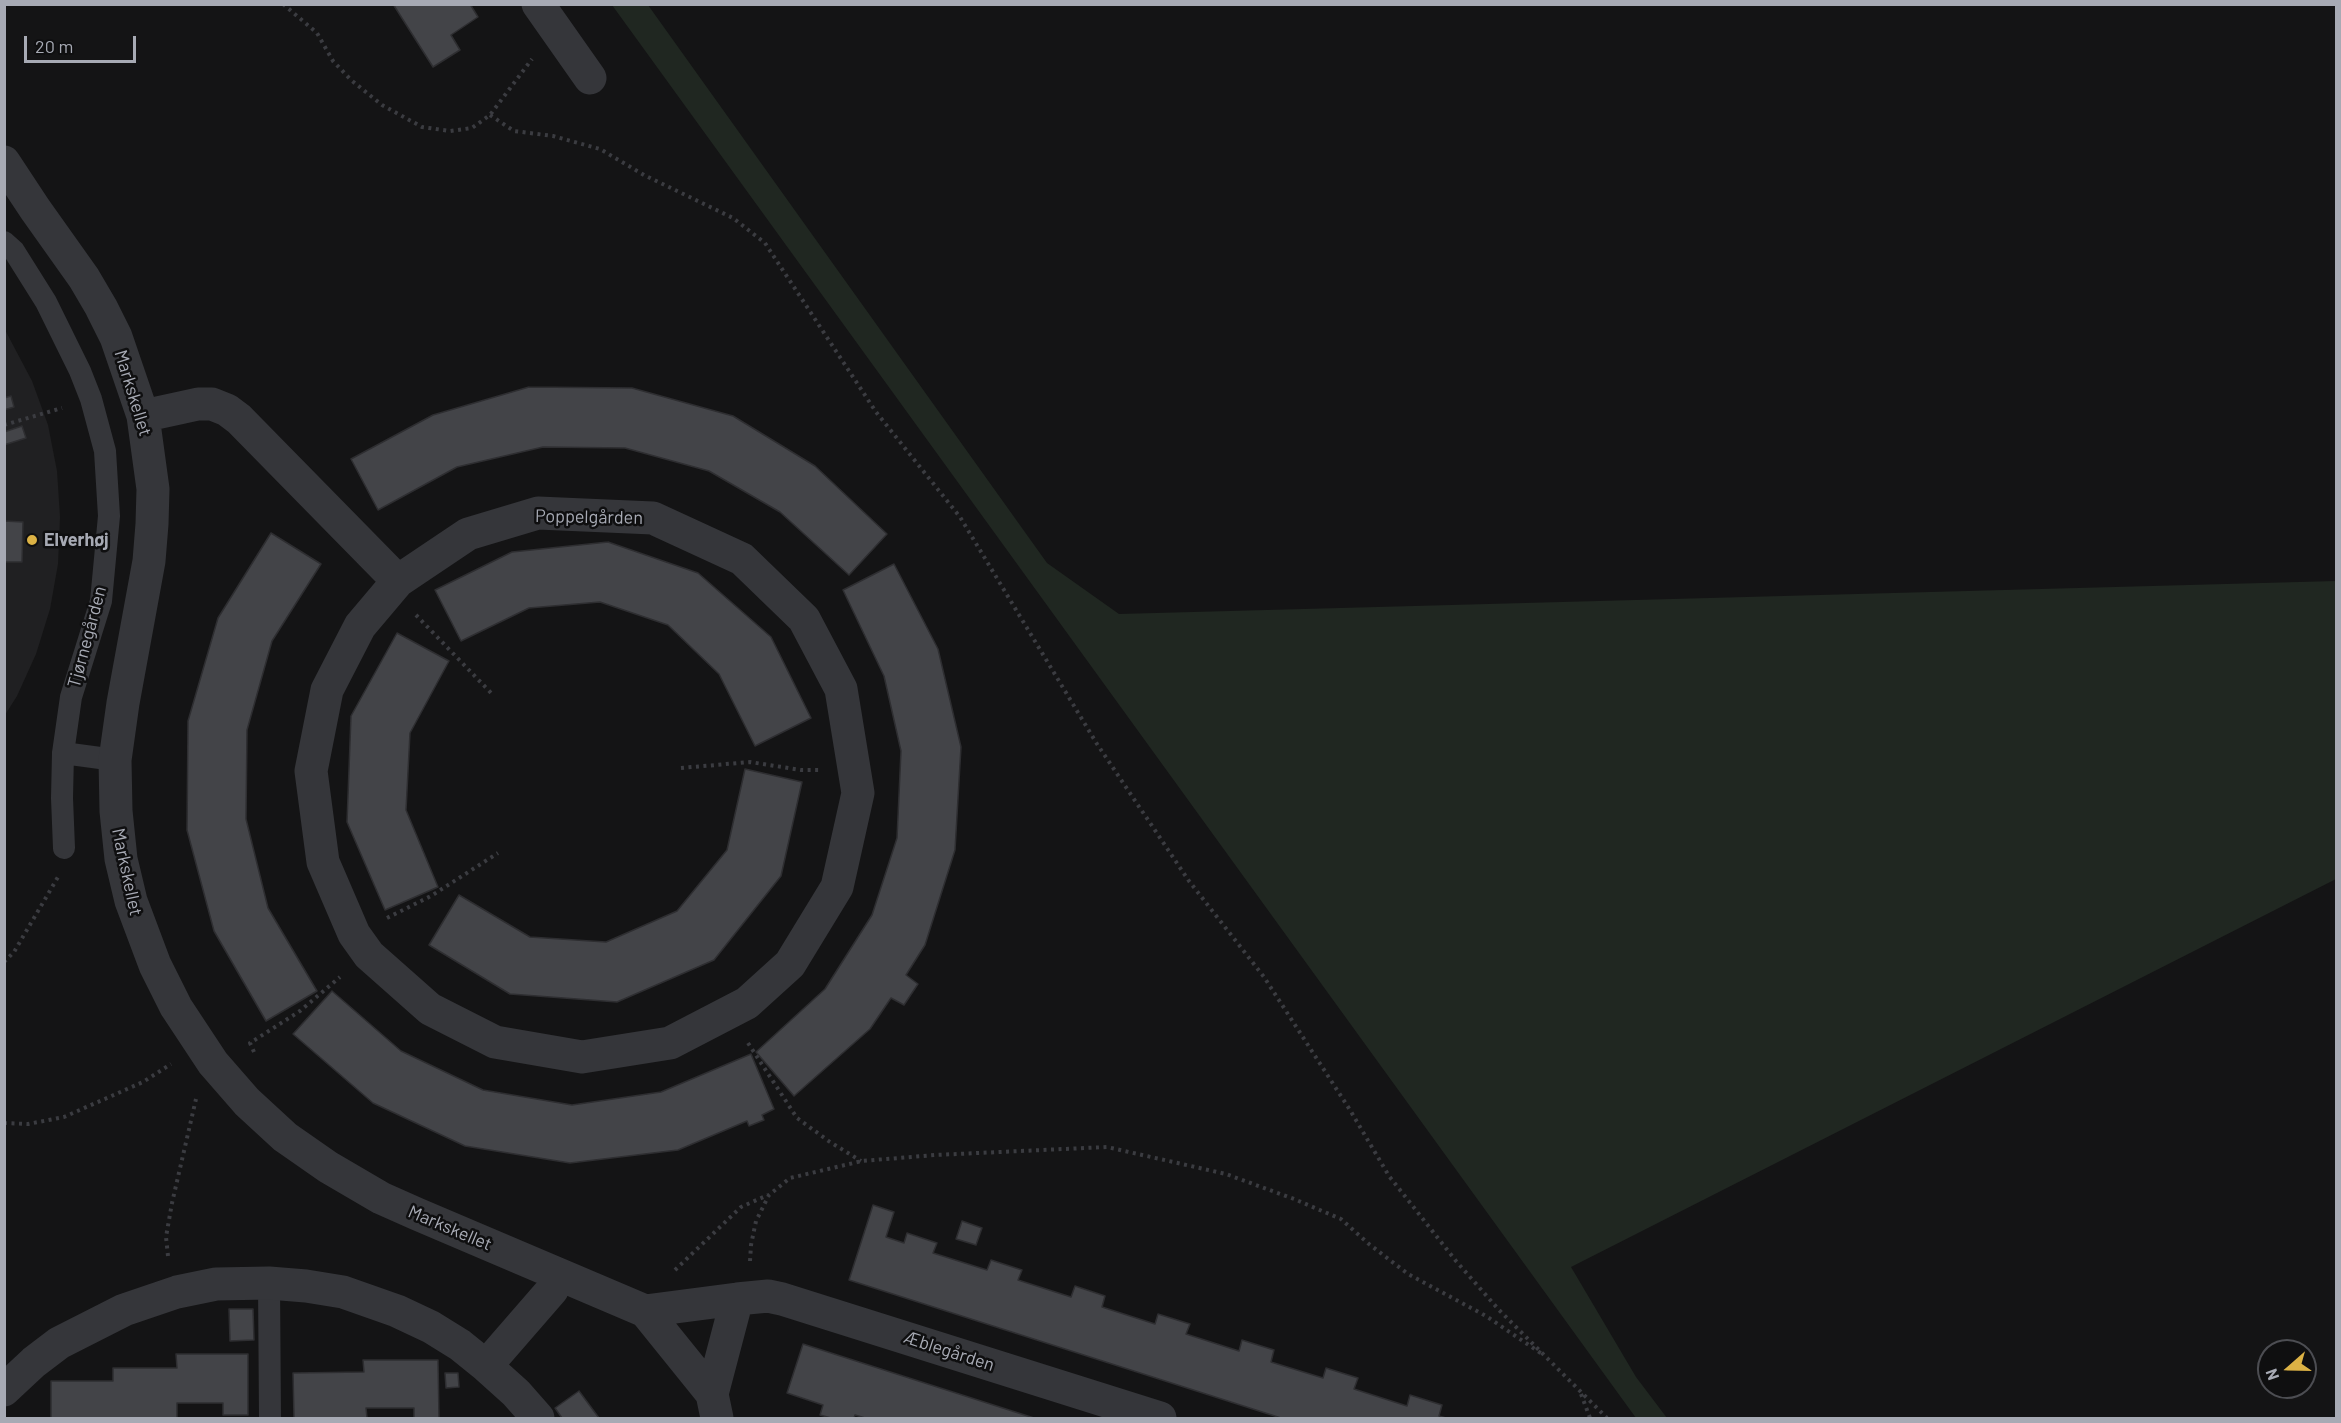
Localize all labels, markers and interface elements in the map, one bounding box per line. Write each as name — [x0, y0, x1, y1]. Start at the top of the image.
scale bar — [27, 24, 140, 62]
text: 20 m — [35, 35, 73, 57]
street label: Markskellet — [110, 347, 156, 439]
street label: Poppelgården — [535, 505, 643, 529]
place label: Elverhøj — [44, 529, 109, 551]
marker: Elverhøj — [25, 533, 39, 547]
street label: Tjørnegården — [63, 584, 111, 690]
street label: Markskellet — [107, 826, 147, 918]
street label: Markskellet — [405, 1201, 495, 1255]
street label: Æblegården — [901, 1326, 997, 1376]
north arrow — [2257, 1339, 2317, 1399]
text: N — [2261, 1366, 2282, 1383]

